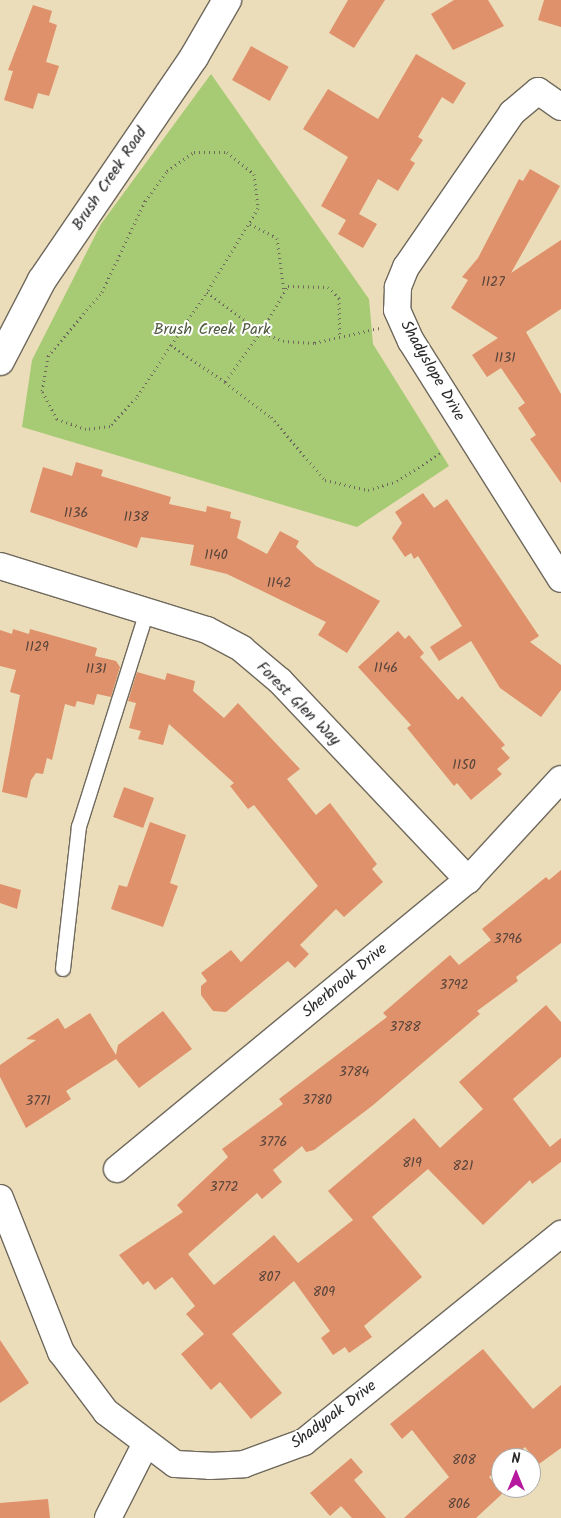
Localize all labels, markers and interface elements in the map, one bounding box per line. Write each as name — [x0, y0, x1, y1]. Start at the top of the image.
street label: Brush Creek Road — [68, 124, 152, 234]
house number: 1127 — [481, 274, 505, 290]
street label: Shadyslope Drive — [396, 317, 468, 425]
park label: Brush Creek Park — [153, 320, 271, 340]
house number: 1131 — [494, 350, 516, 366]
house number: 1136 — [64, 505, 88, 521]
house number: 1138 — [123, 509, 149, 525]
house number: 1140 — [204, 547, 228, 563]
house number: 1142 — [267, 575, 291, 591]
house number: 1129 — [25, 639, 49, 655]
street label: Forest Glen Way — [252, 658, 344, 750]
house number: 1146 — [374, 660, 398, 676]
house number: 1131 — [85, 661, 107, 677]
house number: 1150 — [452, 757, 476, 773]
house number: 3796 — [493, 931, 523, 947]
street label: Sherbrook Drive — [299, 940, 391, 1022]
house number: 3792 — [439, 977, 469, 993]
house number: 3788 — [389, 1019, 421, 1035]
house number: 3784 — [339, 1064, 369, 1080]
house number: 3780 — [302, 1092, 332, 1108]
house number: 3771 — [25, 1093, 51, 1109]
house number: 3776 — [259, 1134, 287, 1150]
house number: 819 — [402, 1155, 422, 1171]
house number: 821 — [453, 1158, 473, 1174]
house number: 3772 — [209, 1179, 239, 1195]
house number: 807 — [258, 1269, 280, 1285]
house number: 809 — [313, 1284, 335, 1300]
street label: Shadyoak Drive — [287, 1377, 381, 1453]
north arrow — [491, 1448, 541, 1498]
text: N — [512, 1448, 520, 1470]
house number: 808 — [452, 1452, 476, 1468]
house number: 806 — [447, 1496, 471, 1512]

